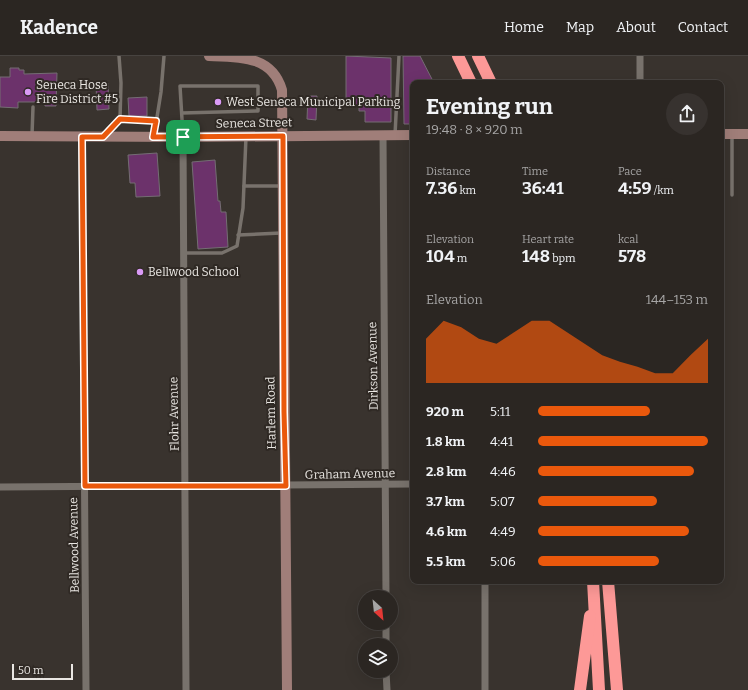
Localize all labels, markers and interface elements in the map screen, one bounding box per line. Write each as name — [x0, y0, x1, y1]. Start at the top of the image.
text: Kadence — [20, 16, 98, 39]
text: Home — [504, 19, 544, 36]
text: Map — [566, 19, 594, 36]
text: About — [616, 19, 656, 36]
text: Contact — [678, 19, 728, 36]
place label: Seneca Hose Fire District #5 — [36, 78, 118, 106]
marker: Seneca Hose Fire District #5 — [23, 87, 33, 97]
text: Evening run — [426, 93, 553, 120]
button: share — [666, 93, 708, 135]
place label: West Seneca Municipal Parking — [226, 95, 401, 109]
marker: West Seneca Municipal Parking — [213, 97, 223, 107]
street label: Seneca Street — [216, 115, 293, 131]
pin — [166, 120, 200, 154]
text: 19:48 · 8 × 920 m — [426, 122, 523, 137]
icon: arrive — [172, 126, 194, 148]
text: Distance — [426, 165, 471, 178]
text: Time — [522, 165, 548, 178]
text: Pace — [618, 165, 642, 178]
text: 7.36 — [426, 178, 457, 199]
text: 36:41 — [522, 178, 564, 199]
text: 4:59 — [618, 178, 652, 199]
text: km — [457, 184, 476, 197]
text: /km — [652, 184, 674, 197]
text: Elevation — [426, 233, 474, 246]
text: Heart rate — [522, 233, 574, 246]
text: kcal — [618, 233, 638, 246]
text: 104 — [426, 246, 455, 267]
text: 148 — [522, 246, 550, 267]
text: 578 — [618, 246, 646, 267]
text: m — [455, 252, 467, 265]
text: bpm — [550, 252, 576, 265]
place label: Bellwood School — [148, 265, 240, 279]
marker: Bellwood School — [135, 267, 145, 277]
text: Elevation — [426, 292, 483, 307]
text: 144–153 m — [646, 292, 708, 307]
street label: Dirkson Avenue — [365, 322, 381, 410]
street label: Harlem Road — [263, 376, 279, 450]
street label: Flohr Avenue — [166, 377, 182, 451]
text: 920 m — [426, 404, 464, 419]
text: 5:11 — [490, 404, 510, 419]
text: 1.8 km — [426, 434, 465, 449]
text: 4:41 — [490, 434, 513, 449]
text: 2.8 km — [426, 464, 466, 479]
text: 4:46 — [490, 464, 516, 479]
street label: Graham Avenue — [305, 466, 395, 482]
text: 3.7 km — [426, 494, 465, 509]
text: 5:07 — [490, 494, 515, 509]
street label: Bellwood Avenue — [66, 497, 82, 593]
text: 4.6 km — [426, 524, 467, 539]
text: 4:49 — [490, 524, 516, 539]
text: 5.5 km — [426, 554, 465, 569]
text: 5:06 — [490, 554, 516, 569]
north arrow — [358, 590, 398, 630]
map controls — [358, 590, 398, 678]
button: layers — [358, 638, 398, 678]
scale bar — [12, 662, 73, 681]
text: 50 m — [18, 664, 44, 677]

